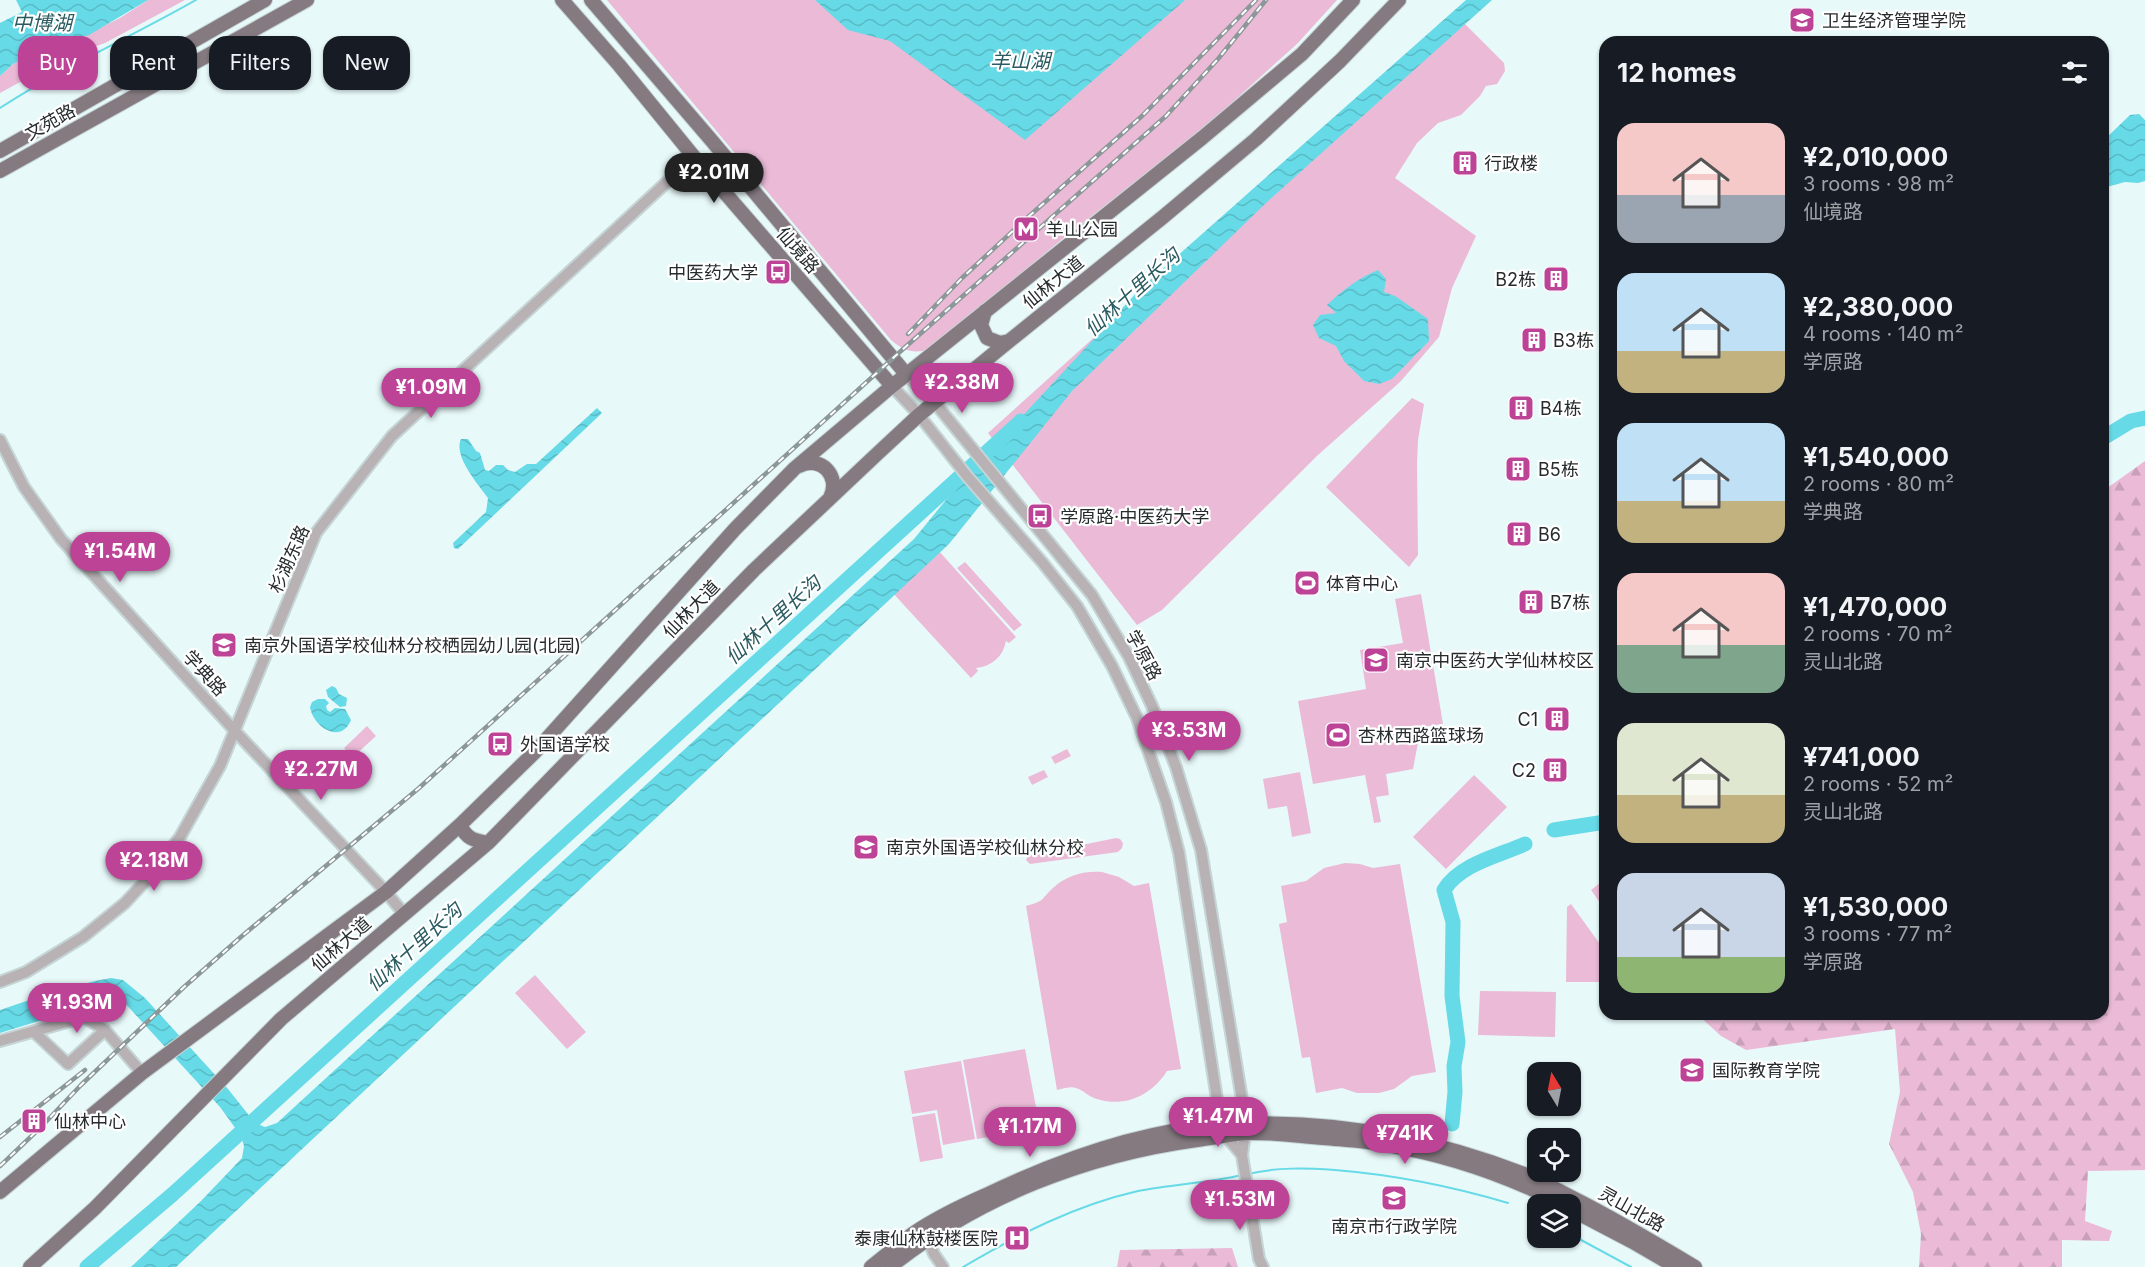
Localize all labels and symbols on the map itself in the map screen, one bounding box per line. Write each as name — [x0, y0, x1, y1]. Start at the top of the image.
school or university icon: 卫生经济管理学院 — [1787, 5, 1817, 35]
place label: 卫生经济管理学院 — [1822, 10, 1966, 31]
water label: 中博湖 — [12, 11, 75, 35]
water label: 羊山湖 — [990, 49, 1053, 73]
street label: 文苑路 — [21, 100, 79, 144]
building icon: 行政楼 — [1450, 148, 1480, 178]
pin: ¥2.01M — [665, 153, 763, 204]
place label: 行政楼 — [1484, 153, 1538, 174]
metro station icon: 羊山公园 — [1011, 214, 1041, 244]
place label: 羊山公园 — [1046, 219, 1118, 240]
street label: 仙境路 — [772, 223, 824, 277]
water label: 仙林十里长沟 — [1079, 242, 1186, 341]
street label: 仙林大道 — [1018, 251, 1088, 313]
bus stop icon: 中医药大学 — [763, 257, 793, 287]
place label: 中医药大学 — [668, 262, 758, 283]
building icon: B2栋 — [1541, 264, 1571, 294]
place label: B2栋 — [1495, 269, 1536, 290]
building icon: B3栋 — [1519, 325, 1549, 355]
place label: B3栋 — [1553, 330, 1594, 351]
pin: ¥2.38M — [913, 363, 1011, 414]
pin: ¥1.09M — [382, 368, 480, 419]
building icon: B4栋 — [1506, 393, 1536, 423]
place label: B4栋 — [1540, 398, 1581, 419]
building icon: B5栋 — [1503, 454, 1533, 484]
place label: B5栋 — [1538, 459, 1579, 480]
bus stop icon: 学原路·中医药大学 — [1025, 501, 1055, 531]
place label: 学原路·中医药大学 — [1060, 506, 1209, 527]
building icon: B6 — [1504, 519, 1534, 549]
street label: 杉湖东路 — [265, 522, 313, 596]
place label: B6 — [1538, 524, 1561, 545]
pin: ¥1.54M — [71, 532, 169, 583]
sports icon: 体育中心 — [1292, 568, 1322, 598]
water label: 仙林十里长沟 — [720, 570, 827, 669]
place label: 体育中心 — [1326, 573, 1398, 594]
street label: 仙林大道 — [658, 576, 724, 642]
building icon: B7栋 — [1516, 587, 1546, 617]
place label: B7栋 — [1550, 592, 1590, 613]
street label: 学原路 — [1122, 626, 1166, 684]
school or university icon: 南京外国语学校仙林分校栖园幼儿园(北园) — [209, 630, 239, 660]
place label: 南京外国语学校仙林分校栖园幼儿园(北园) — [244, 635, 581, 656]
school or university icon: 南京中医药大学仙林校区 — [1361, 645, 1391, 675]
street label: 学典路 — [179, 646, 231, 700]
place label: 南京中医药大学仙林校区 — [1396, 650, 1594, 671]
building icon: C1 — [1542, 704, 1572, 734]
place label: C1 — [1518, 709, 1538, 730]
pin: ¥3.53M — [1140, 711, 1238, 762]
sports icon: 杏林西路篮球场 — [1323, 720, 1353, 750]
place label: 杏林西路篮球场 — [1358, 725, 1484, 746]
bus stop icon: 外国语学校 — [485, 729, 515, 759]
place label: 外国语学校 — [520, 734, 610, 755]
pin: ¥2.27M — [272, 750, 370, 801]
building icon: C2 — [1540, 755, 1570, 785]
place label: C2 — [1512, 760, 1536, 781]
school or university icon: 南京外国语学校仙林分校 — [851, 832, 881, 862]
place label: 南京外国语学校仙林分校 — [886, 837, 1084, 858]
pin: ¥2.18M — [105, 841, 203, 892]
water label: 仙林十里长沟 — [361, 897, 468, 996]
street label: 仙林大道 — [307, 912, 375, 976]
pin: ¥1.93M — [28, 983, 126, 1034]
school or university icon: 国际教育学院 — [1677, 1055, 1707, 1085]
place label: 国际教育学院 — [1712, 1060, 1820, 1081]
north arrow — [1527, 1062, 1581, 1116]
pin: ¥1.47M — [1169, 1097, 1267, 1148]
building icon: 仙林中心 — [19, 1106, 49, 1136]
pin: ¥1.17M — [981, 1107, 1079, 1158]
place label: 仙林中心 — [54, 1111, 126, 1132]
pin: ¥741K — [1363, 1114, 1447, 1165]
pin: ¥1.53M — [1191, 1180, 1289, 1231]
street label: 灵山北路 — [1595, 1182, 1669, 1236]
school or university icon: 南京市行政学院 — [1379, 1183, 1409, 1213]
place label: 南京市行政学院 — [1331, 1216, 1457, 1237]
hospital icon: 泰康仙林鼓楼医院 — [1002, 1223, 1032, 1253]
place label: 泰康仙林鼓楼医院 — [854, 1228, 998, 1249]

